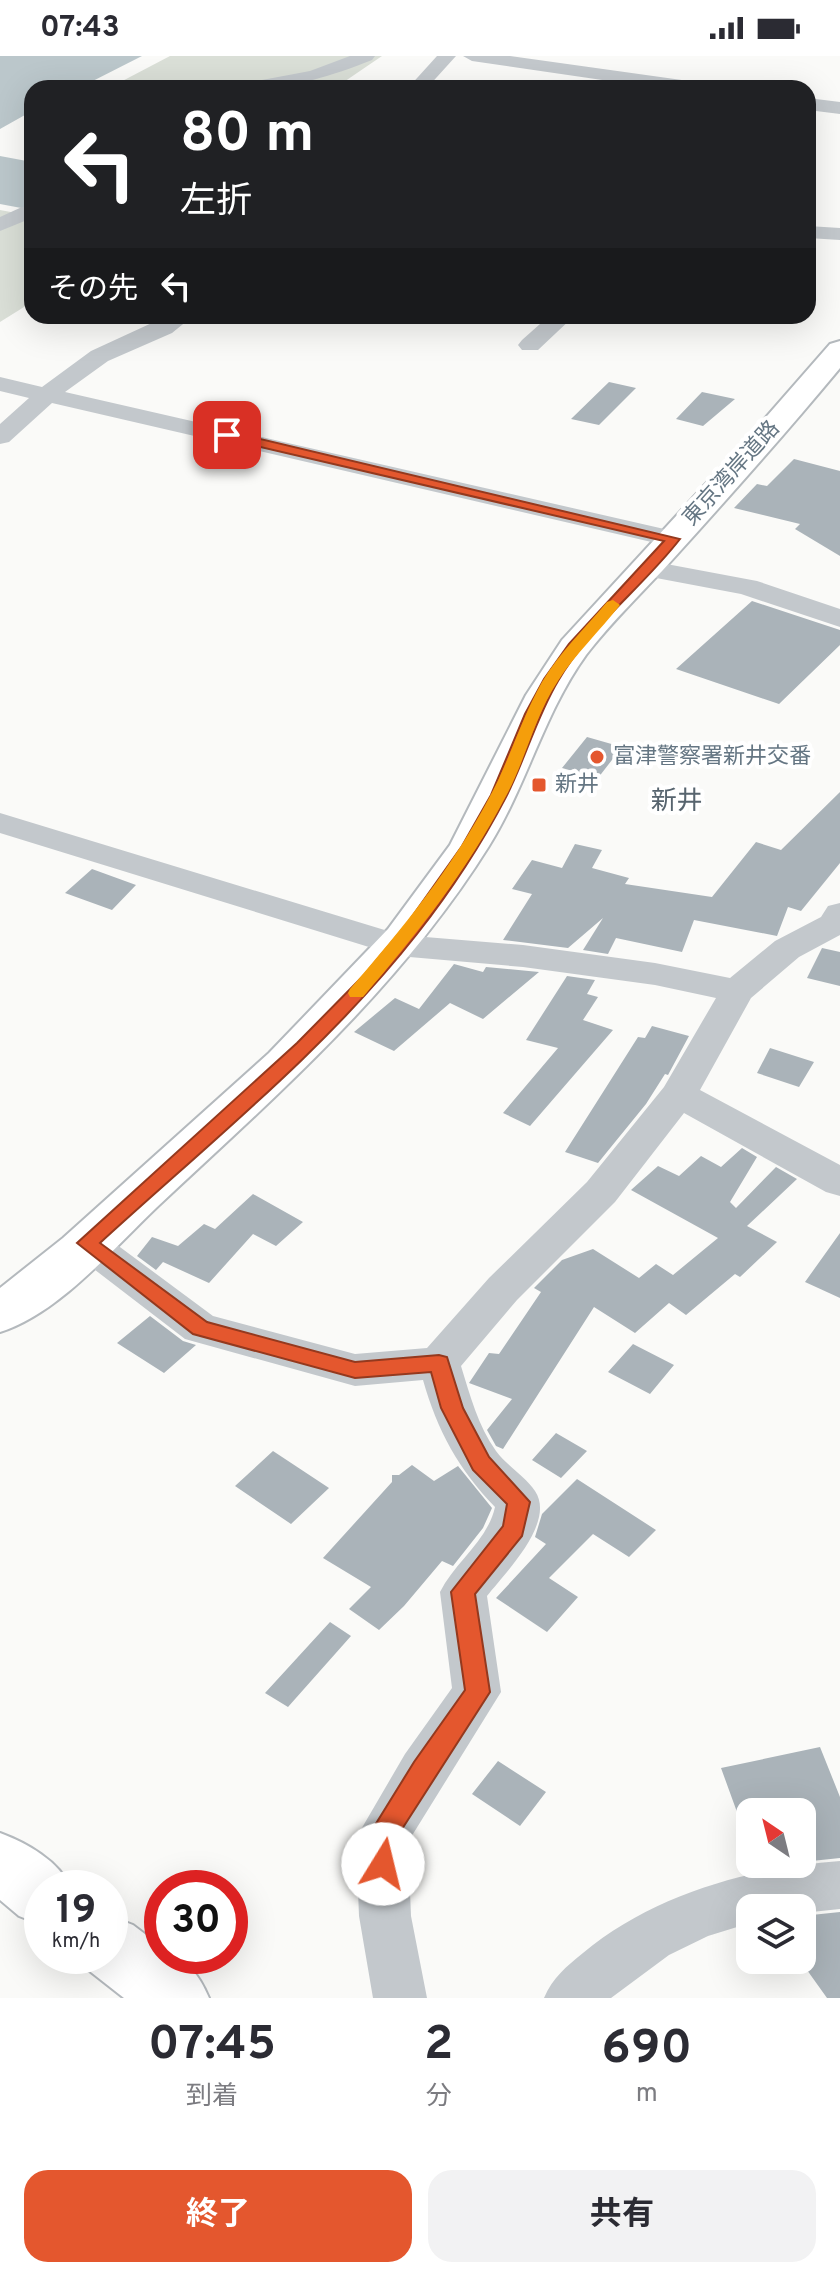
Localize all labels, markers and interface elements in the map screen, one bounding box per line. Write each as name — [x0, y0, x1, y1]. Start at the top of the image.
text: 07:43 — [40, 10, 120, 47]
text: 80 m — [180, 101, 314, 171]
icon: left — [48, 112, 152, 216]
text: 左折 — [180, 180, 252, 226]
icon: left — [154, 264, 198, 308]
text: その先 — [48, 272, 138, 309]
pin — [193, 401, 261, 469]
icon: arrive — [205, 413, 249, 457]
street label: 東京湾岸道路 — [678, 416, 786, 532]
place label: 富津警察署新井交番 — [613, 744, 811, 771]
marker: 富津警察署新井交番 — [588, 748, 606, 766]
place label: 新井 — [555, 772, 599, 799]
marker: 新井 — [530, 776, 548, 794]
district label: 新井 — [651, 786, 703, 819]
north arrow — [736, 1798, 816, 1878]
map controls — [736, 1798, 816, 1974]
position arrow — [341, 1822, 425, 1906]
speed limit sign: 30 — [144, 1870, 248, 1974]
text: 19 — [56, 1887, 96, 1937]
button: layers — [736, 1894, 816, 1974]
text: km/h — [52, 1929, 100, 1955]
text: 07:45 — [148, 2016, 276, 2076]
text: 2 — [424, 2016, 453, 2076]
text: 690 — [601, 2020, 692, 2080]
text: m — [636, 2078, 658, 2111]
text: 到着 — [186, 2081, 238, 2114]
text: 分 — [426, 2081, 452, 2114]
button: 終了 — [24, 2170, 412, 2262]
button: 共有 — [428, 2170, 816, 2262]

